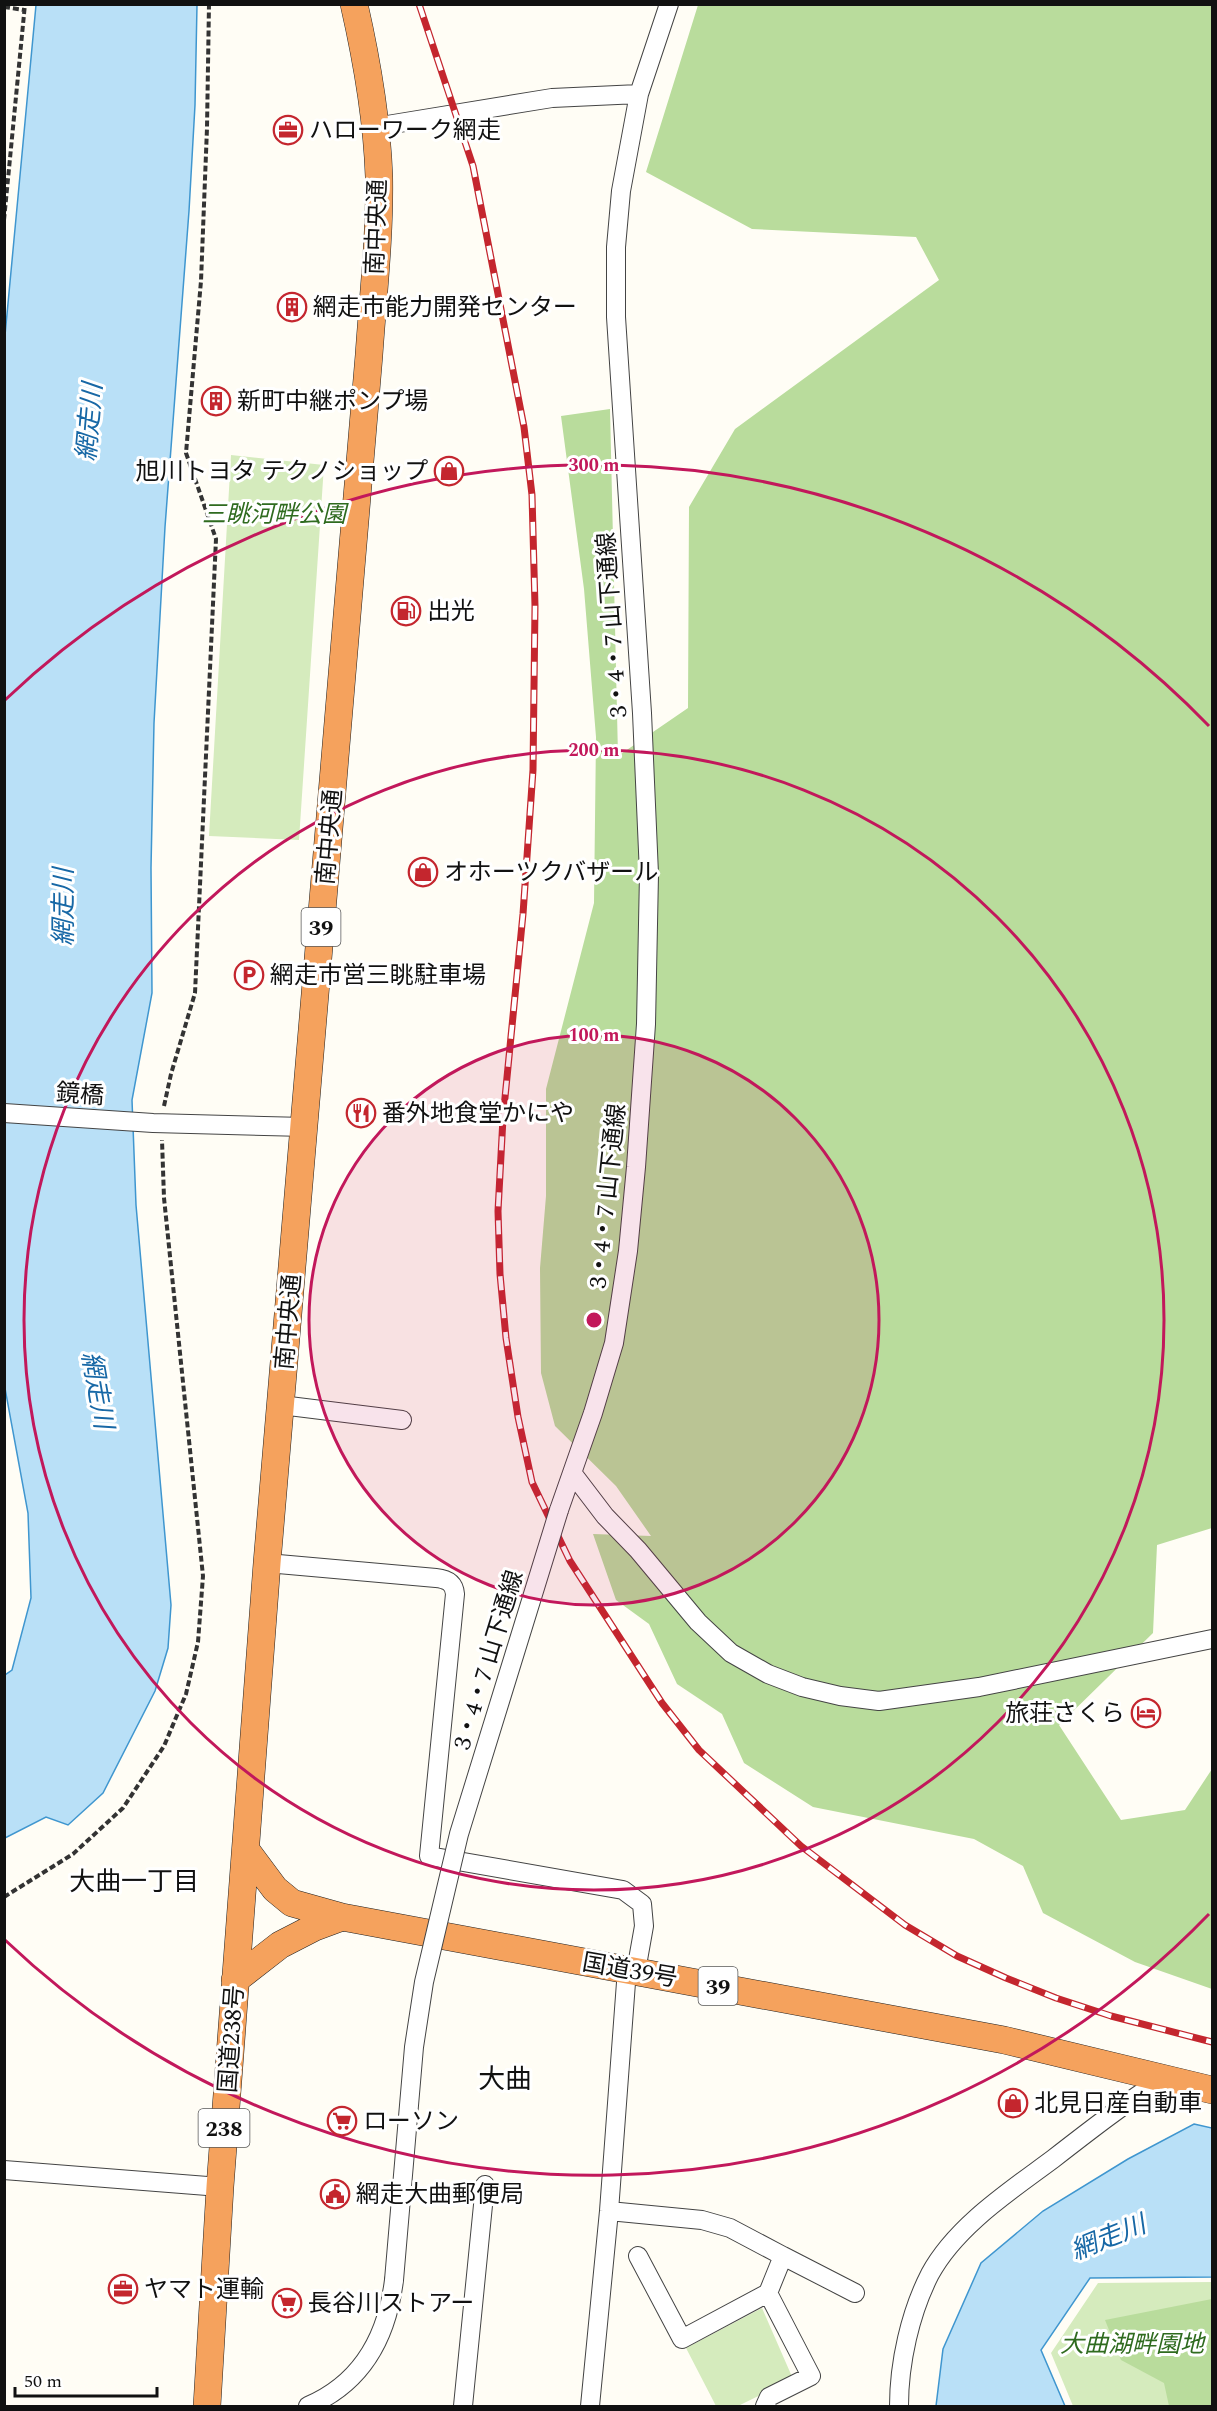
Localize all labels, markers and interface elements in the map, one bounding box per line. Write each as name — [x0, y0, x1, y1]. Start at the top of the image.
place label: ハローワーク網走 — [309, 113, 501, 149]
office icon: ハローワーク網走 — [272, 114, 304, 146]
street label: 南中央通 — [357, 178, 397, 276]
place label: 網走市能力開発センター — [313, 290, 577, 326]
building icon: 網走市能力開発センター — [276, 291, 308, 323]
water label: 網走川 — [67, 379, 114, 463]
place label: 新町中継ポンプ場 — [237, 384, 428, 420]
building icon: 新町中継ポンプ場 — [200, 385, 232, 417]
text: 300 m — [568, 452, 620, 479]
place label: 旭川トヨタ テクノショップ — [135, 454, 428, 490]
shop icon: 旭川トヨタ テクノショップ — [433, 455, 465, 487]
park label: 三眺河畔公園 — [202, 497, 349, 533]
street label: 3・4・7 山下通線 — [589, 531, 637, 719]
place label: 出光 — [427, 594, 475, 630]
fuel station icon: 出光 — [390, 595, 422, 627]
text: 200 m — [568, 737, 620, 764]
street label: 南中央通 — [308, 788, 352, 886]
place label: オホーツクバザール — [444, 855, 658, 891]
shop icon: オホーツクバザール — [407, 856, 439, 888]
water label: 網走川 — [44, 865, 84, 946]
road number: 39 — [302, 908, 340, 946]
place label: 網走市営三眺駐車場 — [270, 958, 486, 994]
parking icon: 網走市営三眺駐車場 — [233, 959, 265, 991]
text: 100 m — [568, 1022, 620, 1049]
street label: 鏡橋 — [55, 1075, 105, 1115]
place label: 番外地食堂かにや — [382, 1096, 574, 1132]
restaurant icon: 番外地食堂かにや — [345, 1097, 377, 1129]
street label: 3・4・7 山下通線 — [580, 1102, 636, 1290]
street label: 南中央通 — [267, 1273, 311, 1371]
centre of rings — [584, 1310, 604, 1330]
water label: 網走川 — [71, 1348, 124, 1435]
street label: 3・4・7 山下通線 — [445, 1566, 533, 1754]
place label: 旅荘さくら — [1005, 1696, 1125, 1732]
hotel icon: 旅荘さくら — [1130, 1697, 1162, 1729]
district label: 大曲一丁目 — [69, 1862, 199, 1902]
street label: 国道39号 — [579, 1945, 680, 1997]
road number: 39 — [698, 1967, 738, 2005]
street label: 国道238号 — [210, 1984, 254, 2094]
district label: 大曲 — [478, 2059, 532, 2101]
place label: 北見日産自動車 — [1034, 2086, 1202, 2122]
shop icon: 北見日産自動車 — [997, 2087, 1029, 2119]
place label: ローソン — [363, 2104, 459, 2140]
supermarket icon: ローソン — [326, 2105, 358, 2137]
road number: 238 — [198, 2109, 250, 2147]
place label: 網走大曲郵便局 — [356, 2177, 524, 2213]
public building icon: 網走大曲郵便局 — [319, 2178, 351, 2210]
water label: 網走川 — [1065, 2204, 1155, 2271]
place label: ヤマト運輸 — [144, 2272, 264, 2308]
office icon: ヤマト運輸 — [107, 2273, 139, 2305]
place label: 長谷川ストアー — [308, 2286, 475, 2322]
supermarket icon: 長谷川ストアー — [271, 2287, 303, 2319]
park label: 大曲湖畔園地 — [1060, 2327, 1207, 2363]
scale bar — [15, 2360, 158, 2398]
text: 50 m — [24, 2368, 62, 2395]

